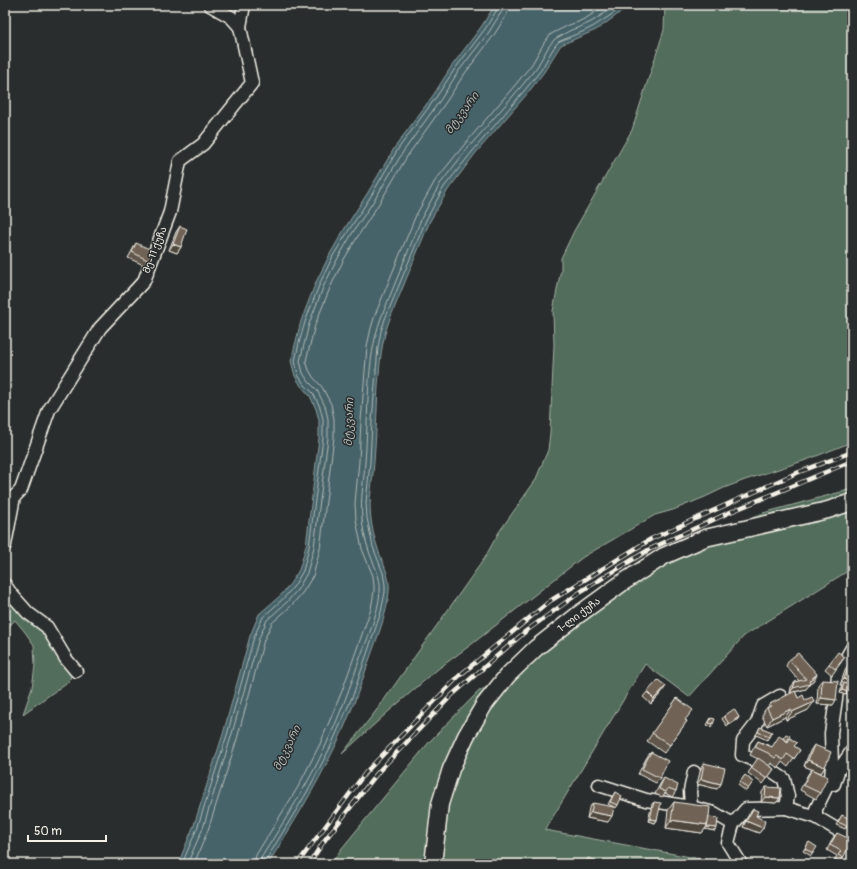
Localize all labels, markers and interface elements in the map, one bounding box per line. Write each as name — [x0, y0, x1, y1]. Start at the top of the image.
water label: მტკვარი — [442, 89, 482, 136]
street label: მე-11 ქუჩა — [141, 225, 169, 275]
water label: მტკვარი — [342, 397, 356, 447]
street label: 1-ლი ქუჩა — [555, 595, 603, 635]
water label: მტკვარი — [271, 723, 304, 773]
scale bar — [28, 817, 106, 843]
text: 50 m — [34, 824, 62, 839]

